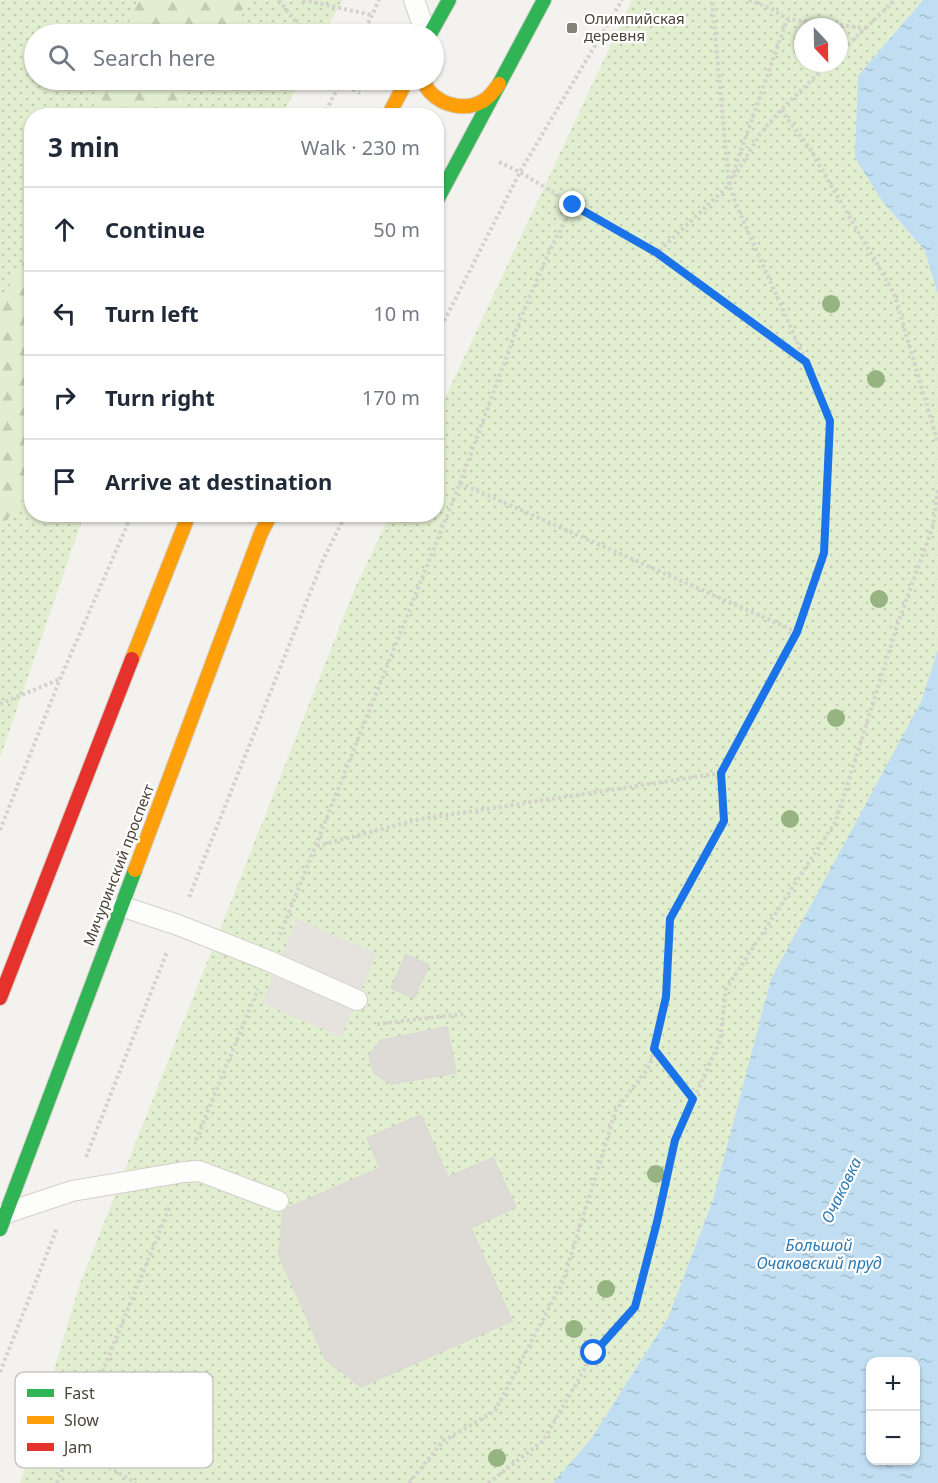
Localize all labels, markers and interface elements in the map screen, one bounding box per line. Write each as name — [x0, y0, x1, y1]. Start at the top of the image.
place label: Олимпийская деревня — [584, 8, 685, 45]
north arrow — [794, 18, 848, 72]
marker: Олимпийская деревня — [565, 21, 579, 35]
search box — [24, 24, 444, 90]
icon: search — [45, 41, 78, 74]
text: Search here — [93, 42, 215, 72]
text: 3 min — [48, 129, 120, 165]
text: Walk · 230 m — [301, 134, 420, 161]
route end — [559, 191, 585, 217]
icon: ahead — [48, 213, 81, 246]
text: Continue — [105, 214, 205, 244]
text: 50 m — [373, 216, 420, 243]
icon: left — [48, 297, 81, 330]
text: Turn left — [105, 298, 199, 328]
text: 10 m — [373, 300, 420, 327]
icon: right — [48, 381, 81, 414]
text: Turn right — [105, 382, 215, 412]
text: 170 m — [362, 384, 420, 411]
icon: arrive — [48, 465, 81, 498]
text: Arrive at destination — [105, 466, 332, 496]
street label: Мичуринский проспект — [78, 781, 158, 948]
water label: Очаковка — [816, 1153, 866, 1227]
water label: Большой Очаковский пруд — [756, 1234, 882, 1274]
route start — [580, 1339, 606, 1365]
map controls — [866, 1357, 920, 1465]
button: + — [866, 1357, 920, 1411]
legend — [15, 1372, 213, 1468]
text: Fast — [64, 1382, 95, 1404]
text: Slow — [64, 1409, 99, 1431]
button: − — [866, 1411, 920, 1465]
text: Jam — [62, 1436, 92, 1458]

